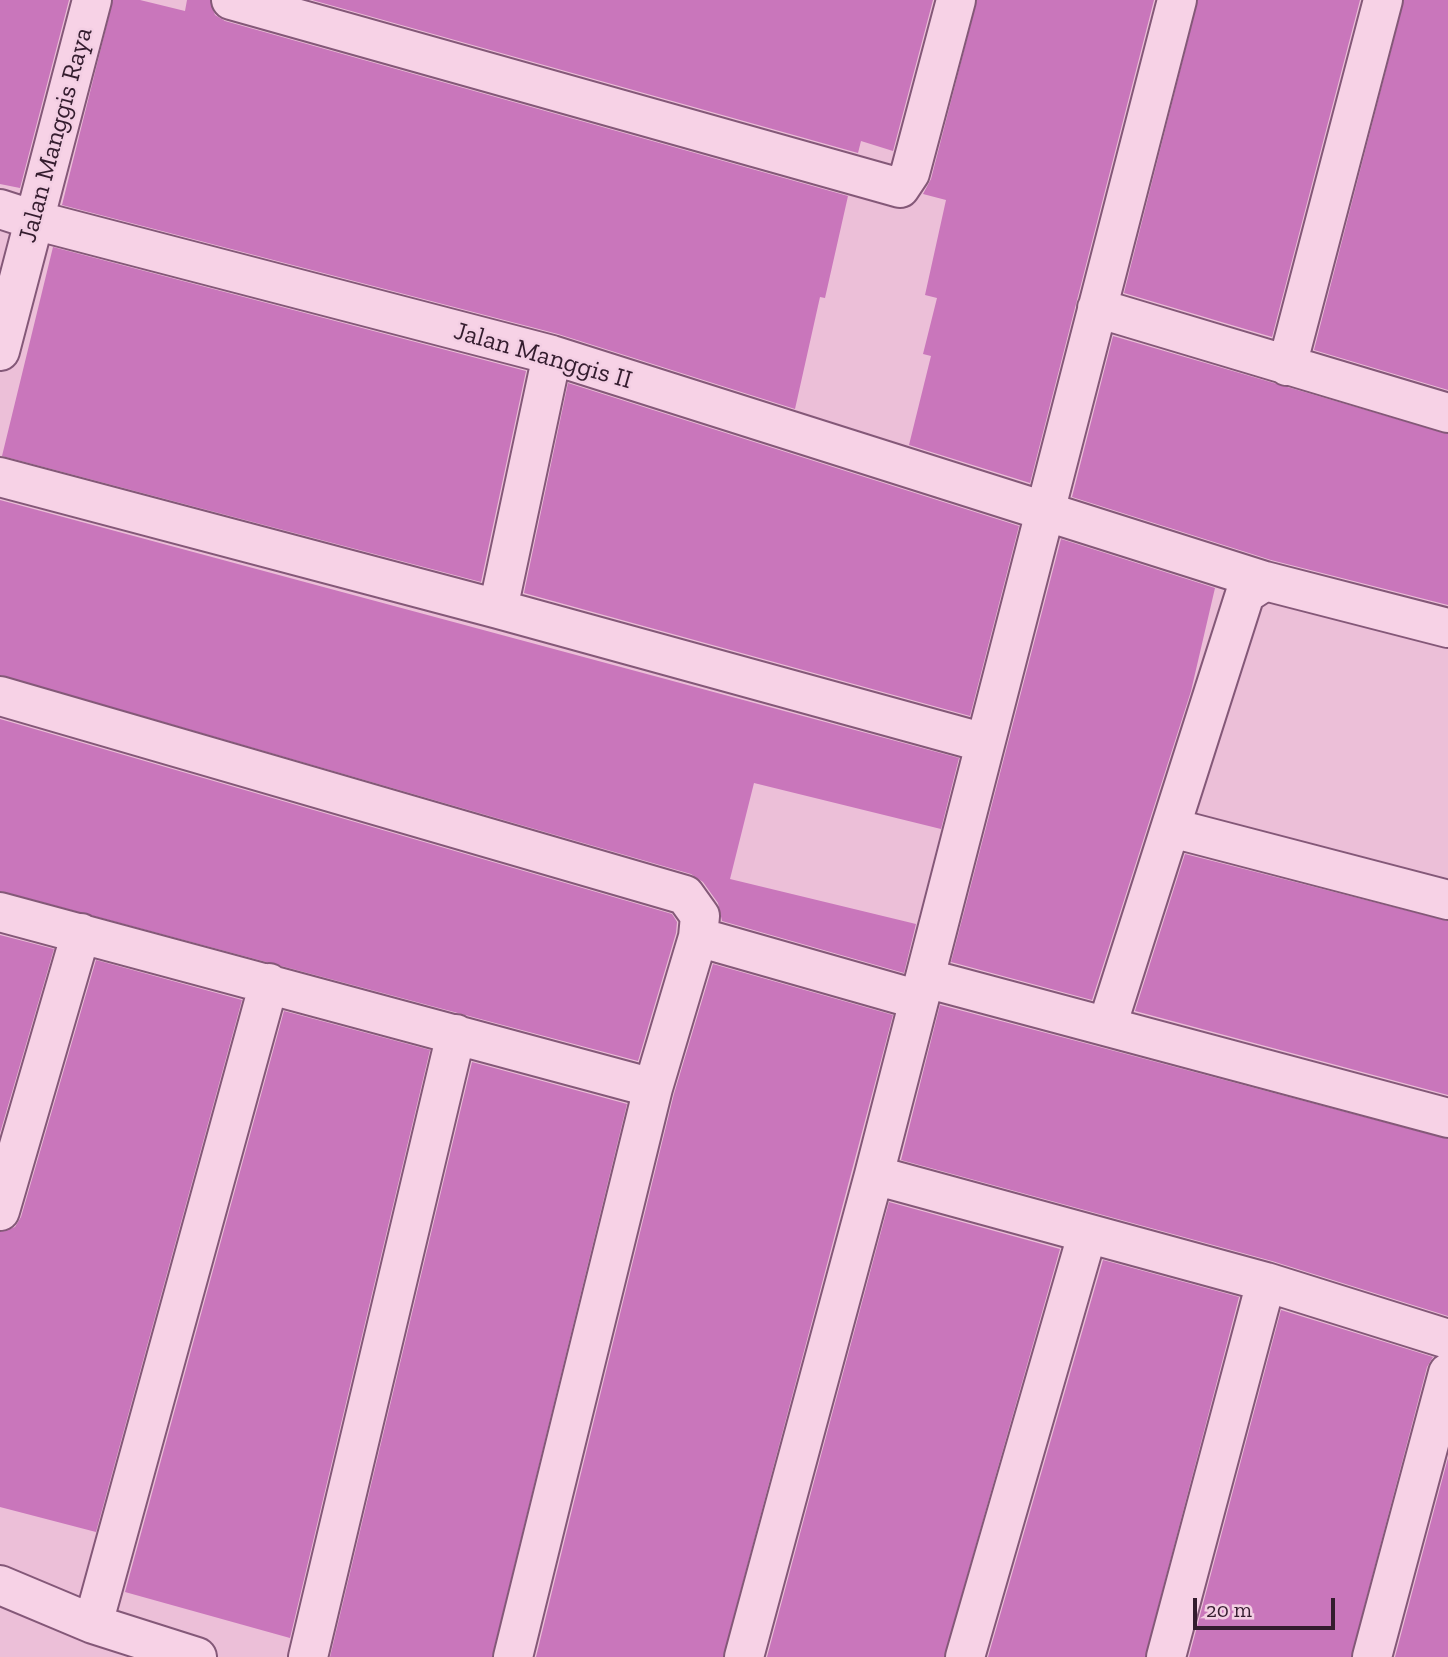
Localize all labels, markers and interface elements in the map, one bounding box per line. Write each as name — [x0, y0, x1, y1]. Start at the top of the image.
street label: Jalan Manggis Raya — [12, 24, 100, 246]
street label: Jalan Manggis II — [450, 316, 636, 396]
scale bar — [1196, 1584, 1338, 1628]
text: 20 m — [1206, 1597, 1252, 1622]

